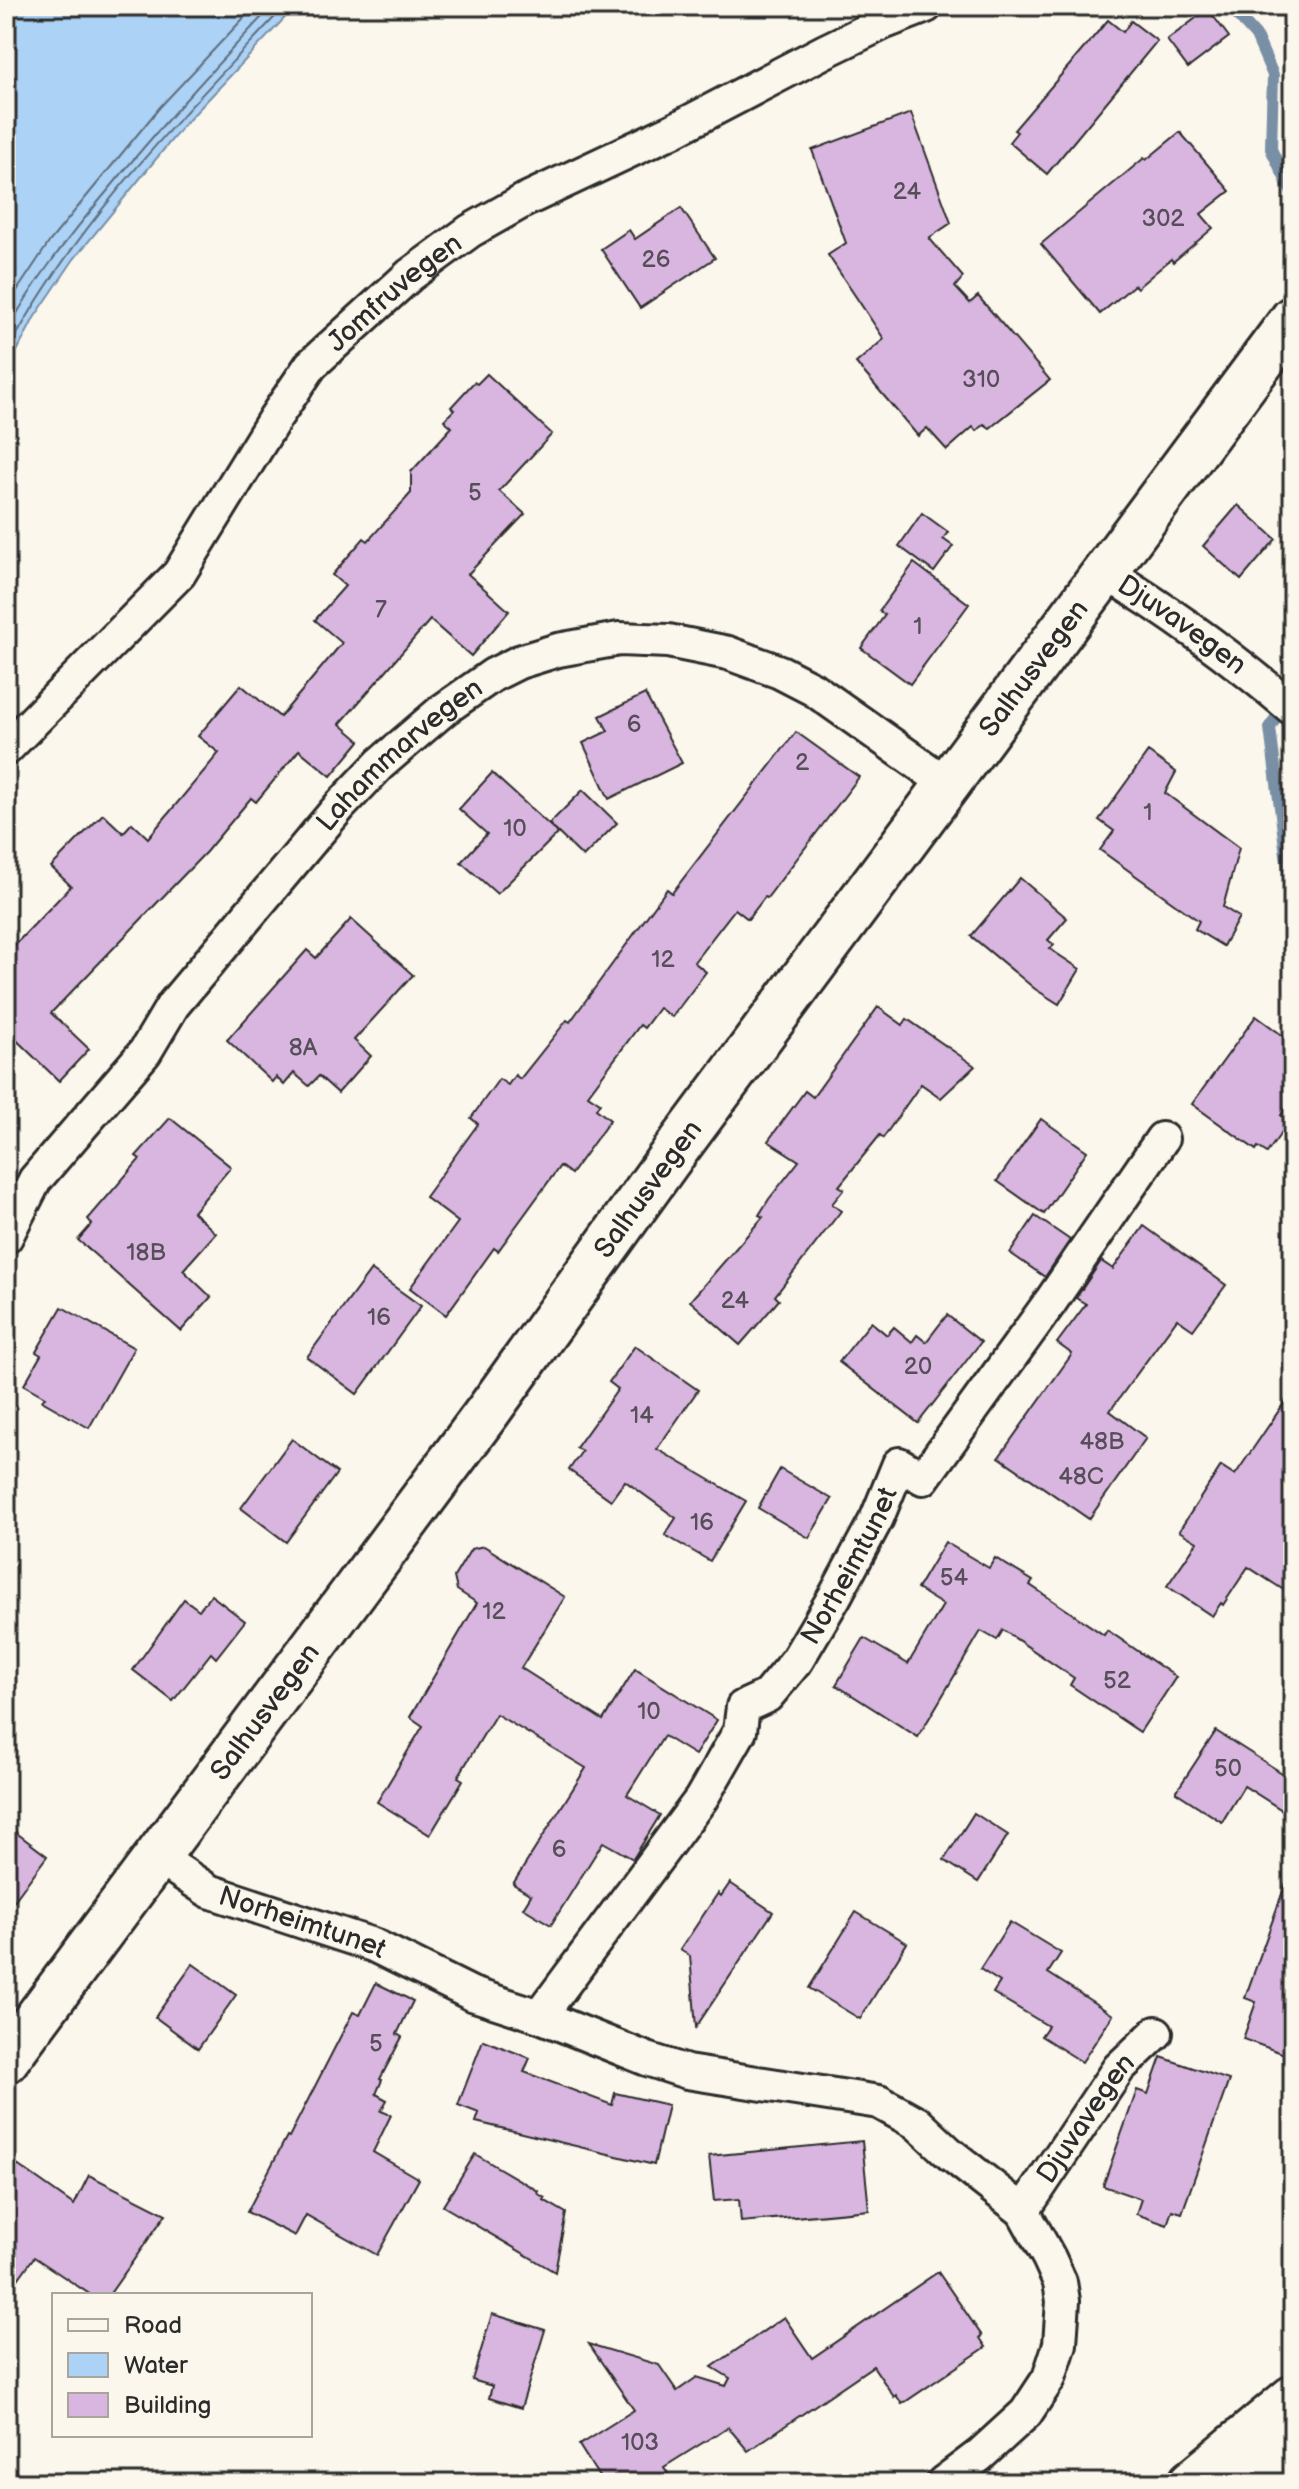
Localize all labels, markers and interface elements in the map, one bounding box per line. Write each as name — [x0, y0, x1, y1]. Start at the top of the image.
house number: 24 — [893, 177, 922, 206]
house number: 302 — [1141, 204, 1185, 233]
street label: Jomfruvegen — [320, 226, 468, 359]
house number: 26 — [642, 245, 670, 274]
house number: 310 — [962, 365, 1000, 394]
house number: 5 — [468, 478, 482, 507]
street label: Djuvavegen — [1112, 568, 1253, 681]
street label: Salhusvegen — [972, 593, 1095, 743]
house number: 7 — [375, 595, 387, 624]
house number: 1 — [913, 612, 923, 641]
street label: Lahammarvegen — [310, 671, 489, 838]
house number: 6 — [627, 710, 641, 739]
house number: 2 — [795, 748, 809, 777]
house number: 1 — [1143, 798, 1153, 827]
house number: 10 — [503, 814, 527, 843]
house number: 12 — [651, 945, 675, 974]
house number: 8A — [289, 1033, 318, 1062]
street label: Salhusvegen — [587, 1114, 709, 1264]
house number: 18B — [126, 1238, 166, 1267]
house number: 24 — [721, 1286, 750, 1315]
house number: 16 — [367, 1303, 391, 1332]
house number: 20 — [904, 1352, 932, 1381]
house number: 14 — [630, 1401, 654, 1430]
house number: 48B — [1079, 1427, 1125, 1456]
house number: 48C — [1058, 1462, 1104, 1491]
street label: Norheimtunet — [794, 1482, 904, 1650]
house number: 16 — [690, 1508, 714, 1537]
house number: 54 — [940, 1563, 969, 1592]
house number: 12 — [482, 1597, 506, 1626]
street label: Salhusvegen — [203, 1637, 326, 1787]
house number: 52 — [1103, 1666, 1131, 1695]
house number: 10 — [637, 1697, 661, 1726]
house number: 50 — [1214, 1754, 1242, 1783]
house number: 6 — [552, 1835, 566, 1864]
street label: Norheimtunet — [215, 1879, 392, 1966]
house number: 5 — [369, 2029, 383, 2058]
street label: Djuvavegen — [1030, 2046, 1141, 2190]
legend — [52, 2293, 312, 2437]
text: Road — [124, 2311, 182, 2340]
text: Water — [124, 2351, 188, 2380]
text: Building — [124, 2391, 211, 2420]
house number: 103 — [621, 2428, 659, 2457]

